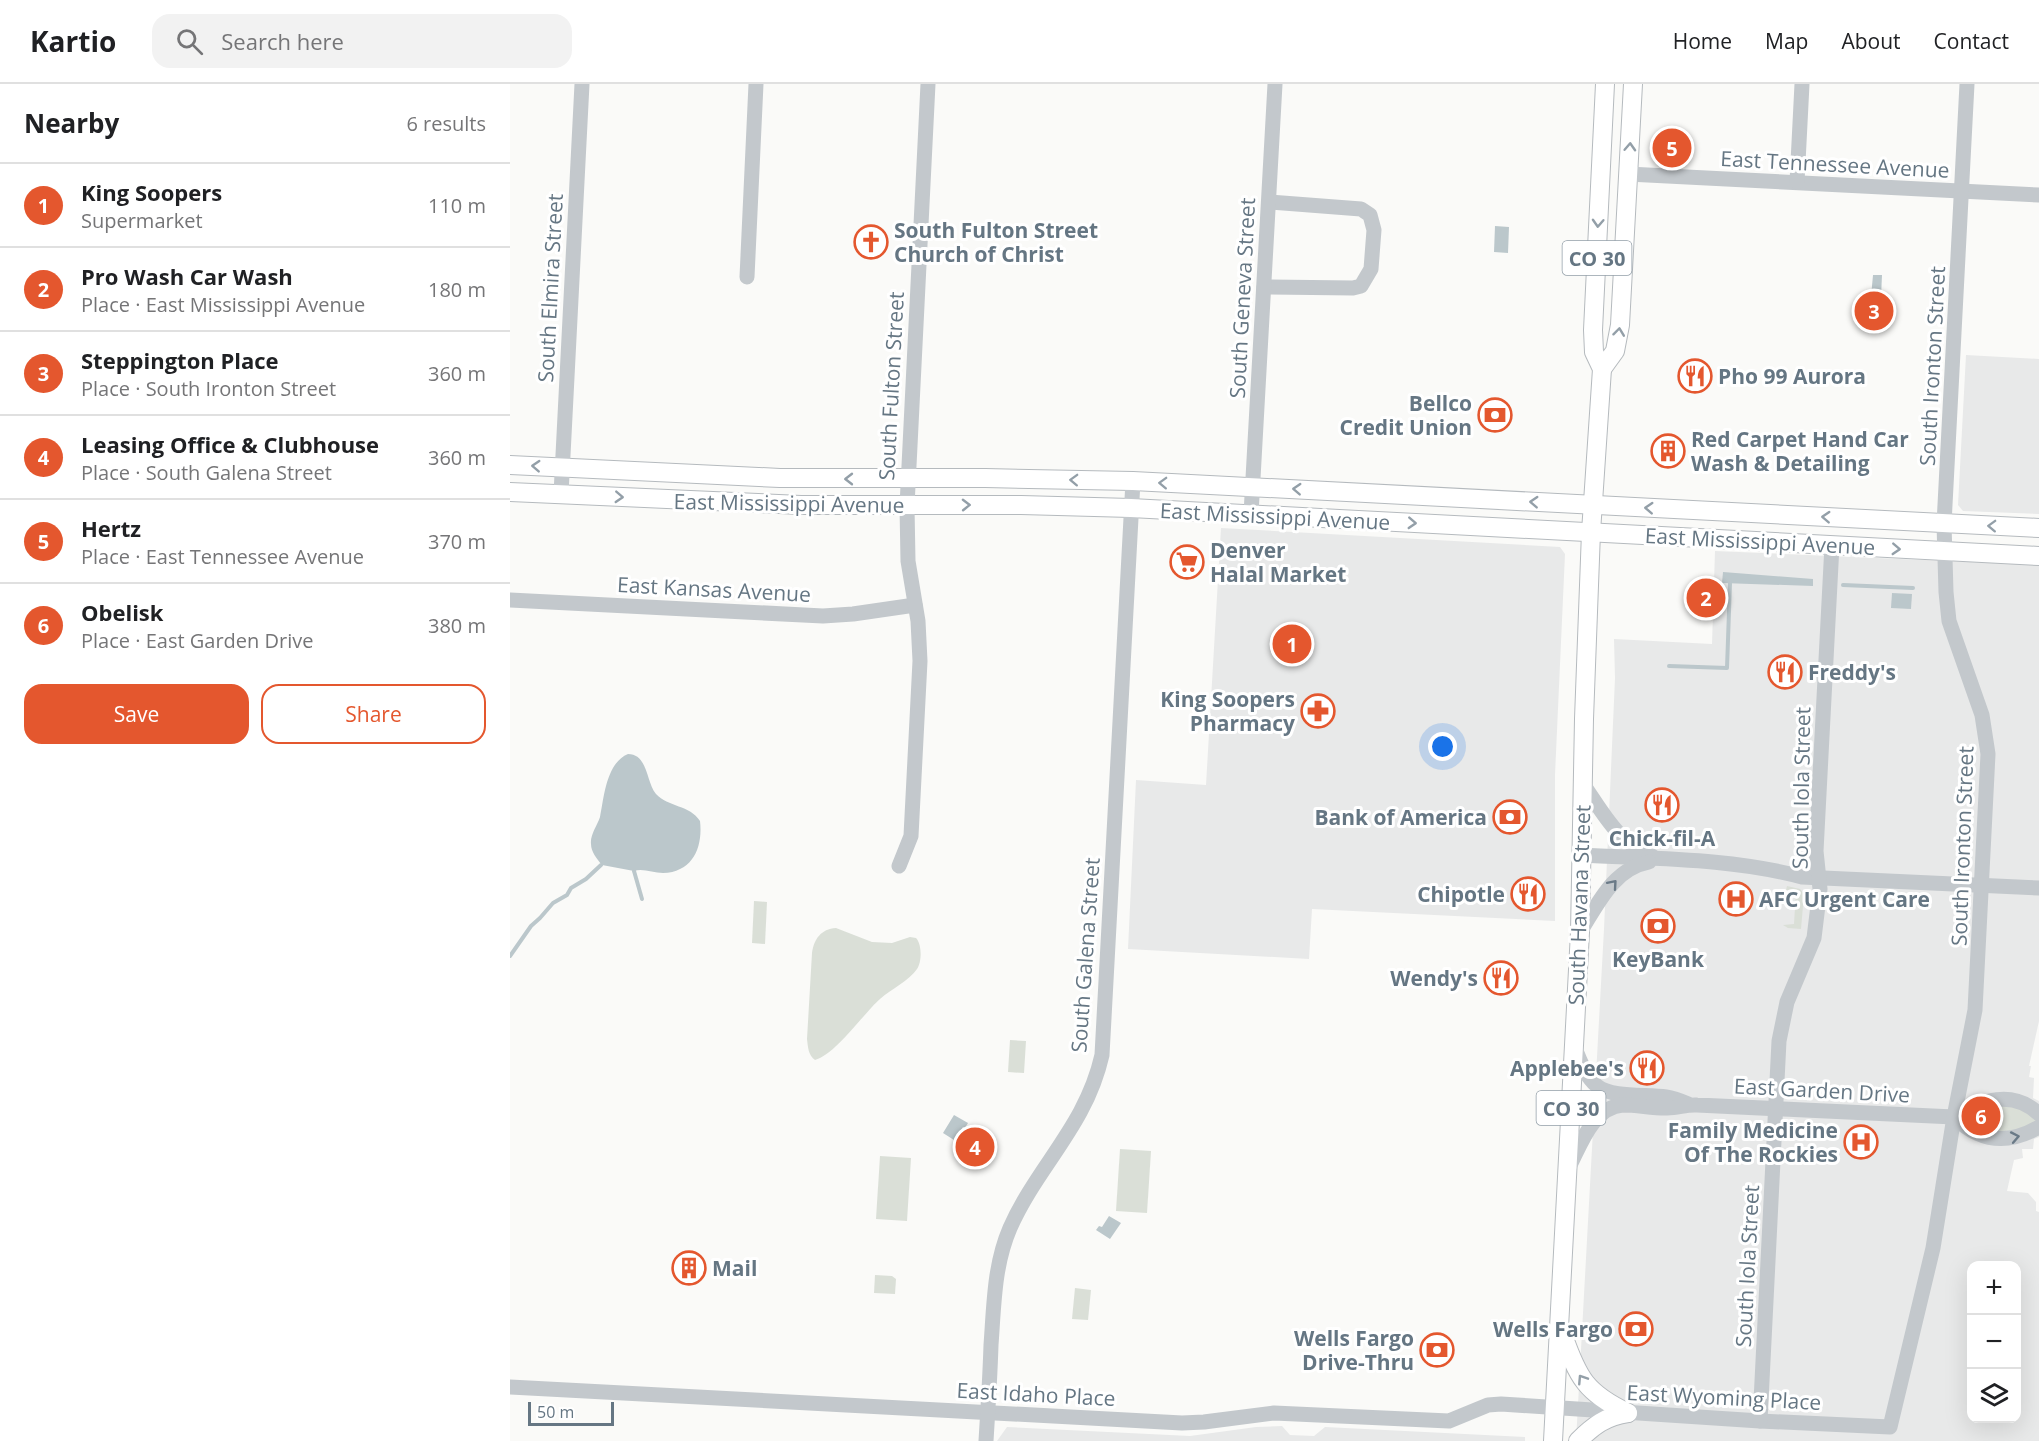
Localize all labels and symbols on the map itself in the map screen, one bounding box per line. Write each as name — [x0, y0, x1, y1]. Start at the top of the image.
pin: 5 — [1652, 126, 1692, 170]
one-way arrow — [1623, 143, 1636, 152]
street label: East Tennessee Avenue — [1720, 144, 1950, 184]
street label: South Elmira Street — [531, 193, 569, 383]
street label: South Geneva Street — [1223, 197, 1261, 399]
place label: South Fulton Street Church of Christ — [894, 216, 1098, 268]
one-way arrow — [1592, 219, 1605, 228]
church icon: South Fulton Street Church of Christ — [853, 224, 889, 260]
road number: CO 30 — [1562, 241, 1632, 275]
street label: South Ironton Street — [1913, 265, 1951, 467]
pin: 3 — [1854, 288, 1894, 334]
street label: South Fulton Street — [872, 291, 910, 481]
one-way arrow — [1612, 327, 1624, 336]
restaurant icon: Pho 99 Aurora — [1677, 358, 1713, 394]
place label: Pho 99 Aurora — [1718, 362, 1866, 390]
place label: Bellco Credit Union — [1340, 389, 1472, 441]
bank icon: Bellco Credit Union — [1477, 397, 1513, 433]
place label: Red Carpet Hand Car Wash & Detailing — [1691, 425, 1909, 477]
building icon: Red Carpet Hand Car Wash & Detailing — [1650, 433, 1686, 469]
one-way arrow — [532, 459, 541, 472]
one-way arrow — [845, 473, 854, 485]
one-way arrow — [1070, 473, 1079, 486]
one-way arrow — [1159, 476, 1168, 489]
one-way arrow — [1293, 483, 1302, 496]
street label: East Mississippi Avenue — [673, 487, 905, 519]
one-way arrow — [615, 491, 624, 504]
street label: East Mississippi Avenue — [1159, 496, 1391, 536]
one-way arrow — [1530, 496, 1539, 509]
one-way arrow — [961, 499, 970, 511]
one-way arrow — [1644, 501, 1653, 514]
one-way arrow — [1822, 511, 1831, 524]
one-way arrow — [1408, 517, 1417, 530]
one-way arrow — [1987, 519, 1996, 532]
street label: East Mississippi Avenue — [1644, 521, 1876, 561]
place label: Denver Halal Market — [1210, 536, 1346, 588]
one-way arrow — [1892, 542, 1901, 555]
supermarket icon: Denver Halal Market — [1169, 544, 1205, 580]
street label: East Kansas Avenue — [616, 570, 812, 608]
pin: 2 — [1686, 576, 1726, 620]
pin: 1 — [1272, 622, 1312, 666]
restaurant icon: Freddy's — [1767, 654, 1803, 690]
place label: Freddy's — [1808, 658, 1896, 686]
place label: King Soopers Pharmacy — [1160, 685, 1295, 737]
pharmacy icon: King Soopers Pharmacy — [1300, 693, 1336, 729]
street label: South Iola Street — [1786, 707, 1816, 869]
your location — [1428, 732, 1457, 761]
street label: South Ironton Street — [1945, 746, 1979, 946]
restaurant icon: Chick-fil-A — [1644, 787, 1680, 823]
bank icon: Bank of America — [1492, 799, 1528, 835]
place label: Bank of America — [1314, 803, 1487, 831]
street label: South Havana Street — [1562, 804, 1596, 1006]
place label: Chick-fil-A — [1609, 824, 1716, 852]
street label: South Galena Street — [1064, 856, 1106, 1054]
restaurant icon: Chipotle — [1510, 876, 1546, 912]
place label: Chipotle — [1417, 880, 1505, 908]
one-way arrow — [1605, 880, 1616, 891]
hospital icon: AFC Urgent Care — [1718, 881, 1754, 917]
place label: AFC Urgent Care — [1759, 885, 1930, 913]
bank icon: KeyBank — [1640, 908, 1676, 944]
place label: KeyBank — [1612, 945, 1705, 973]
restaurant icon: Wendy's — [1483, 960, 1519, 996]
place label: Wendy's — [1390, 964, 1478, 992]
restaurant icon: Applebee's — [1629, 1050, 1665, 1086]
place label: Applebee's — [1510, 1054, 1624, 1082]
street label: East Garden Drive — [1733, 1071, 1911, 1109]
road number: CO 30 — [1536, 1091, 1606, 1125]
pin: 6 — [1962, 1094, 2000, 1138]
place label: Family Medicine Of The Rockies — [1668, 1116, 1838, 1168]
pin: 4 — [956, 1124, 994, 1170]
hospital icon: Family Medicine Of The Rockies — [1843, 1124, 1879, 1160]
one-way arrow — [2010, 1131, 2020, 1144]
street label: South Iola Street — [1729, 1184, 1765, 1348]
building icon: Mail — [671, 1250, 707, 1286]
place label: Mail — [712, 1254, 757, 1282]
bank icon: Wells Fargo — [1618, 1311, 1654, 1347]
place label: Wells Fargo — [1493, 1315, 1613, 1343]
place label: Wells Fargo Drive-Thru — [1294, 1324, 1414, 1376]
bank icon: Wells Fargo Drive-Thru — [1419, 1332, 1455, 1368]
one-way arrow — [1579, 1374, 1590, 1385]
street label: East Idaho Place — [956, 1376, 1116, 1412]
street label: East Wyoming Place — [1626, 1378, 1822, 1416]
scale bar — [528, 1399, 614, 1426]

